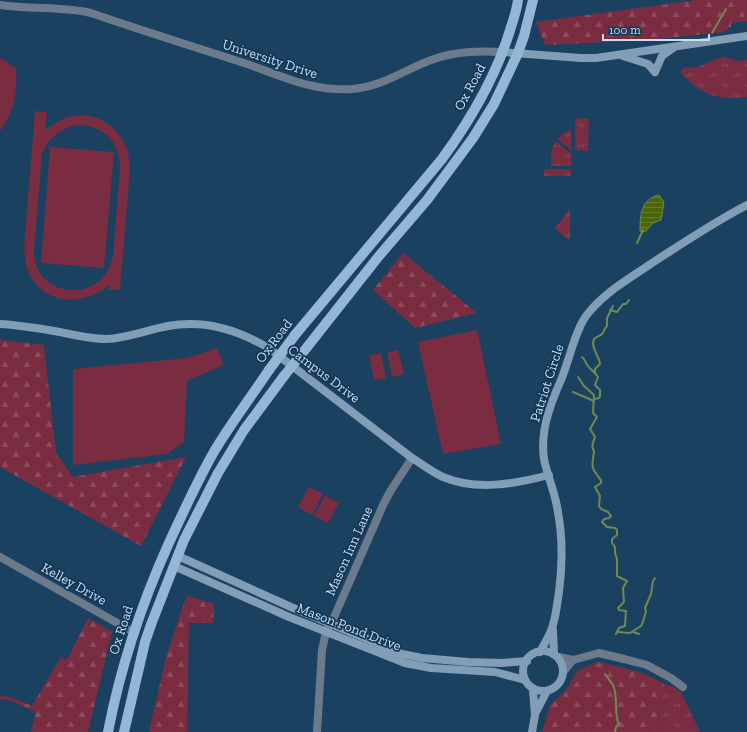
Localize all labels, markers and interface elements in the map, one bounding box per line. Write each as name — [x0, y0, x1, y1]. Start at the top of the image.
scale bar — [603, 16, 709, 42]
text: 100 m — [609, 23, 641, 37]
street label: University Drive — [220, 36, 320, 83]
street label: Ox Road — [451, 60, 490, 113]
street label: Ox Road — [252, 315, 296, 366]
street label: Campus Drive — [285, 341, 364, 407]
street label: Patriot Circle — [526, 342, 568, 424]
street label: Mason Inn Lane — [322, 503, 376, 598]
street label: Kelley Drive — [38, 559, 110, 609]
street label: Mason Pond Drive — [294, 599, 404, 655]
street label: Ox Road — [105, 603, 137, 657]

